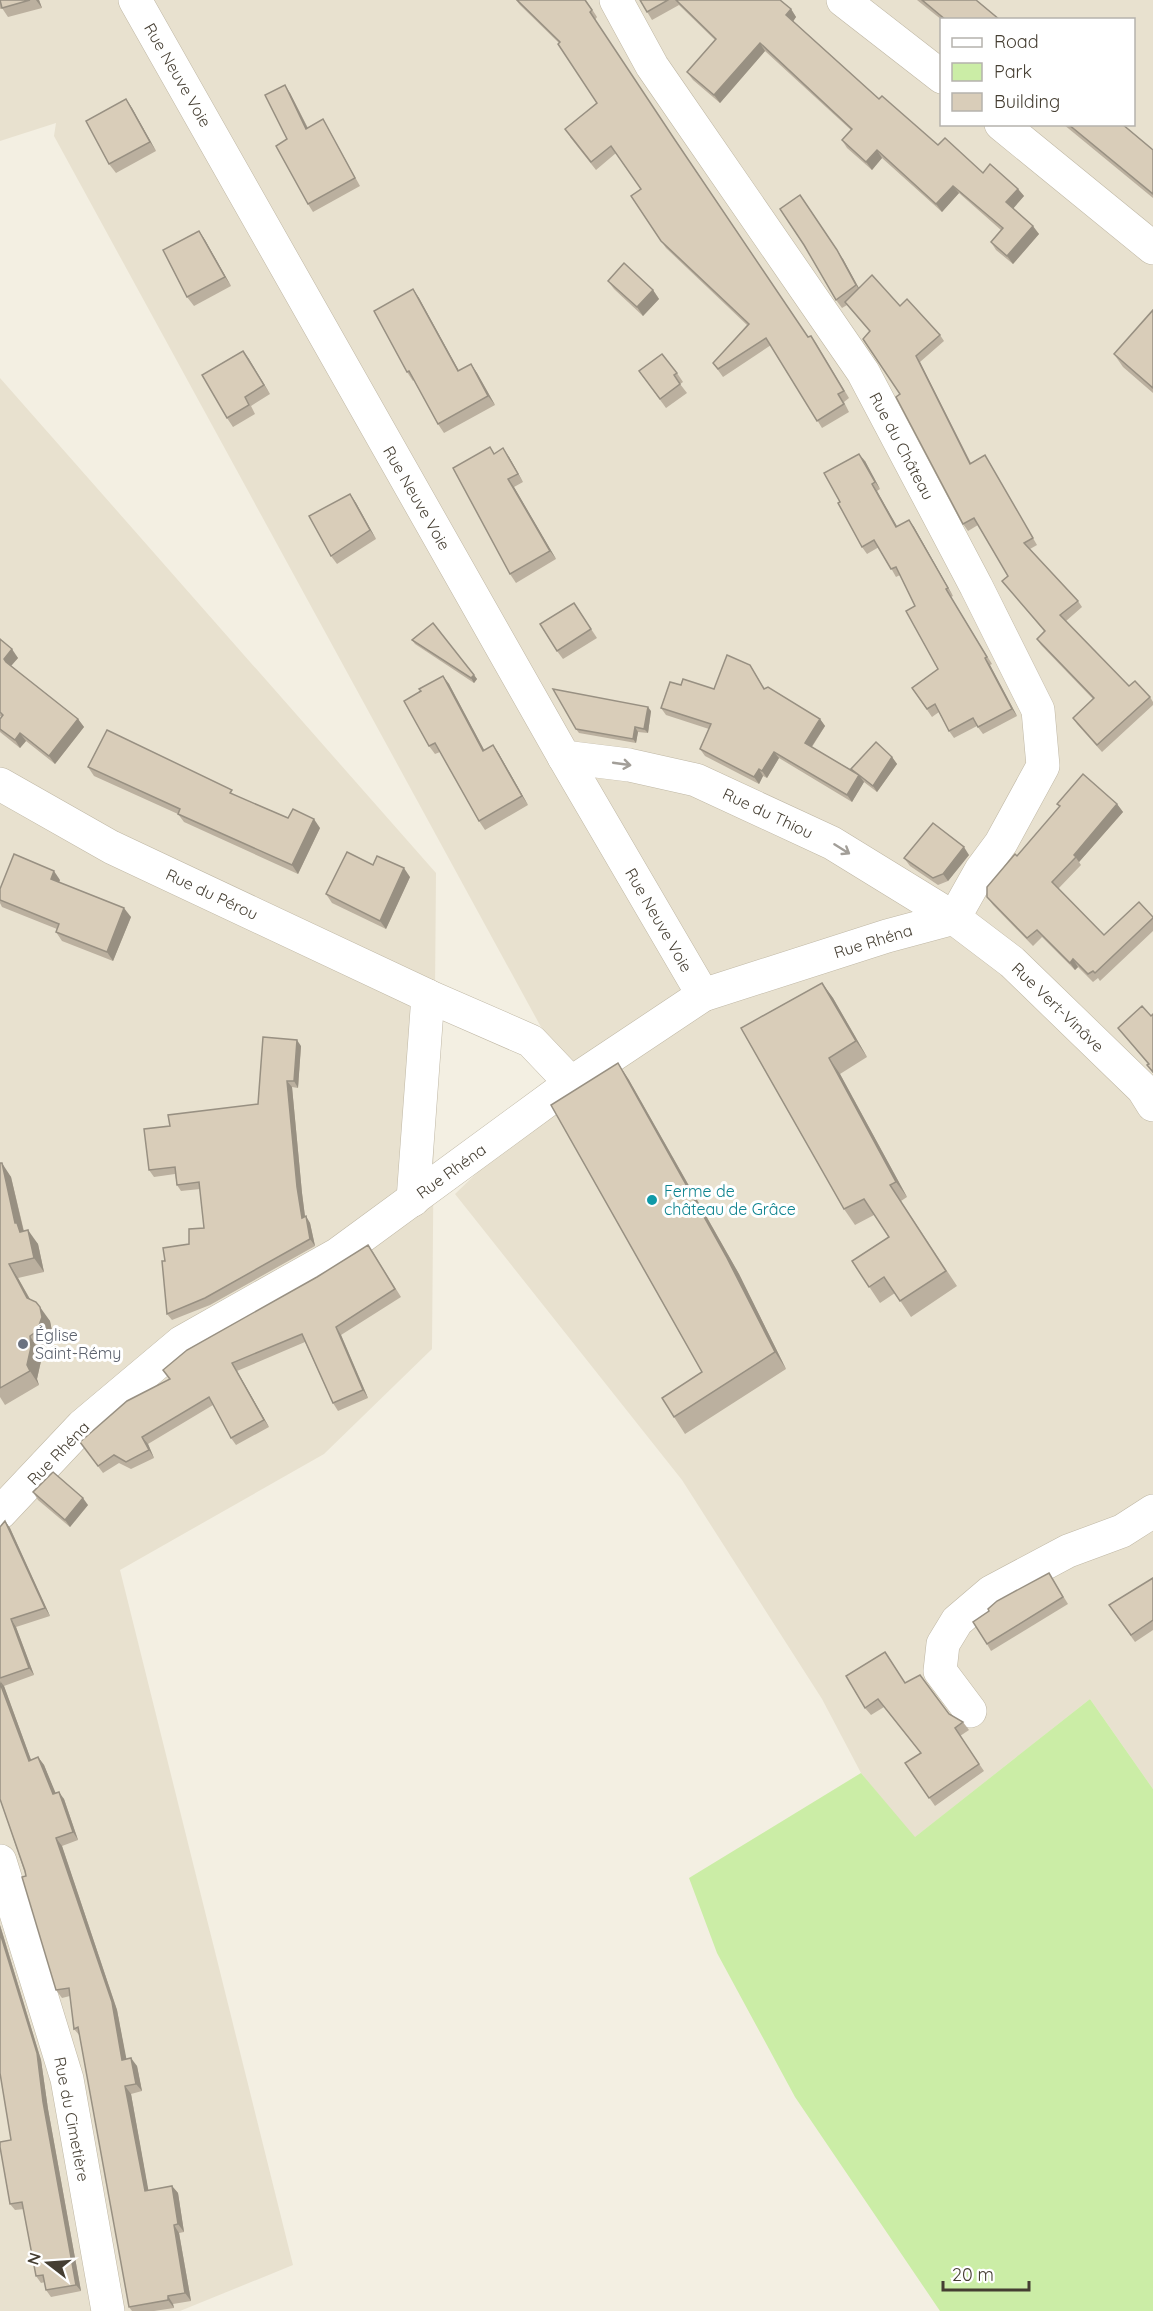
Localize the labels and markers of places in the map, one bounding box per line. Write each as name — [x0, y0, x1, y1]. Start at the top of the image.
place label: Ferme de château de Grâce — [664, 1181, 796, 1219]
marker: Ferme de château de Grâce — [645, 1193, 659, 1207]
place label: Église Saint-Rémy — [35, 1325, 121, 1363]
marker: Église Saint-Rémy — [16, 1337, 30, 1351]

